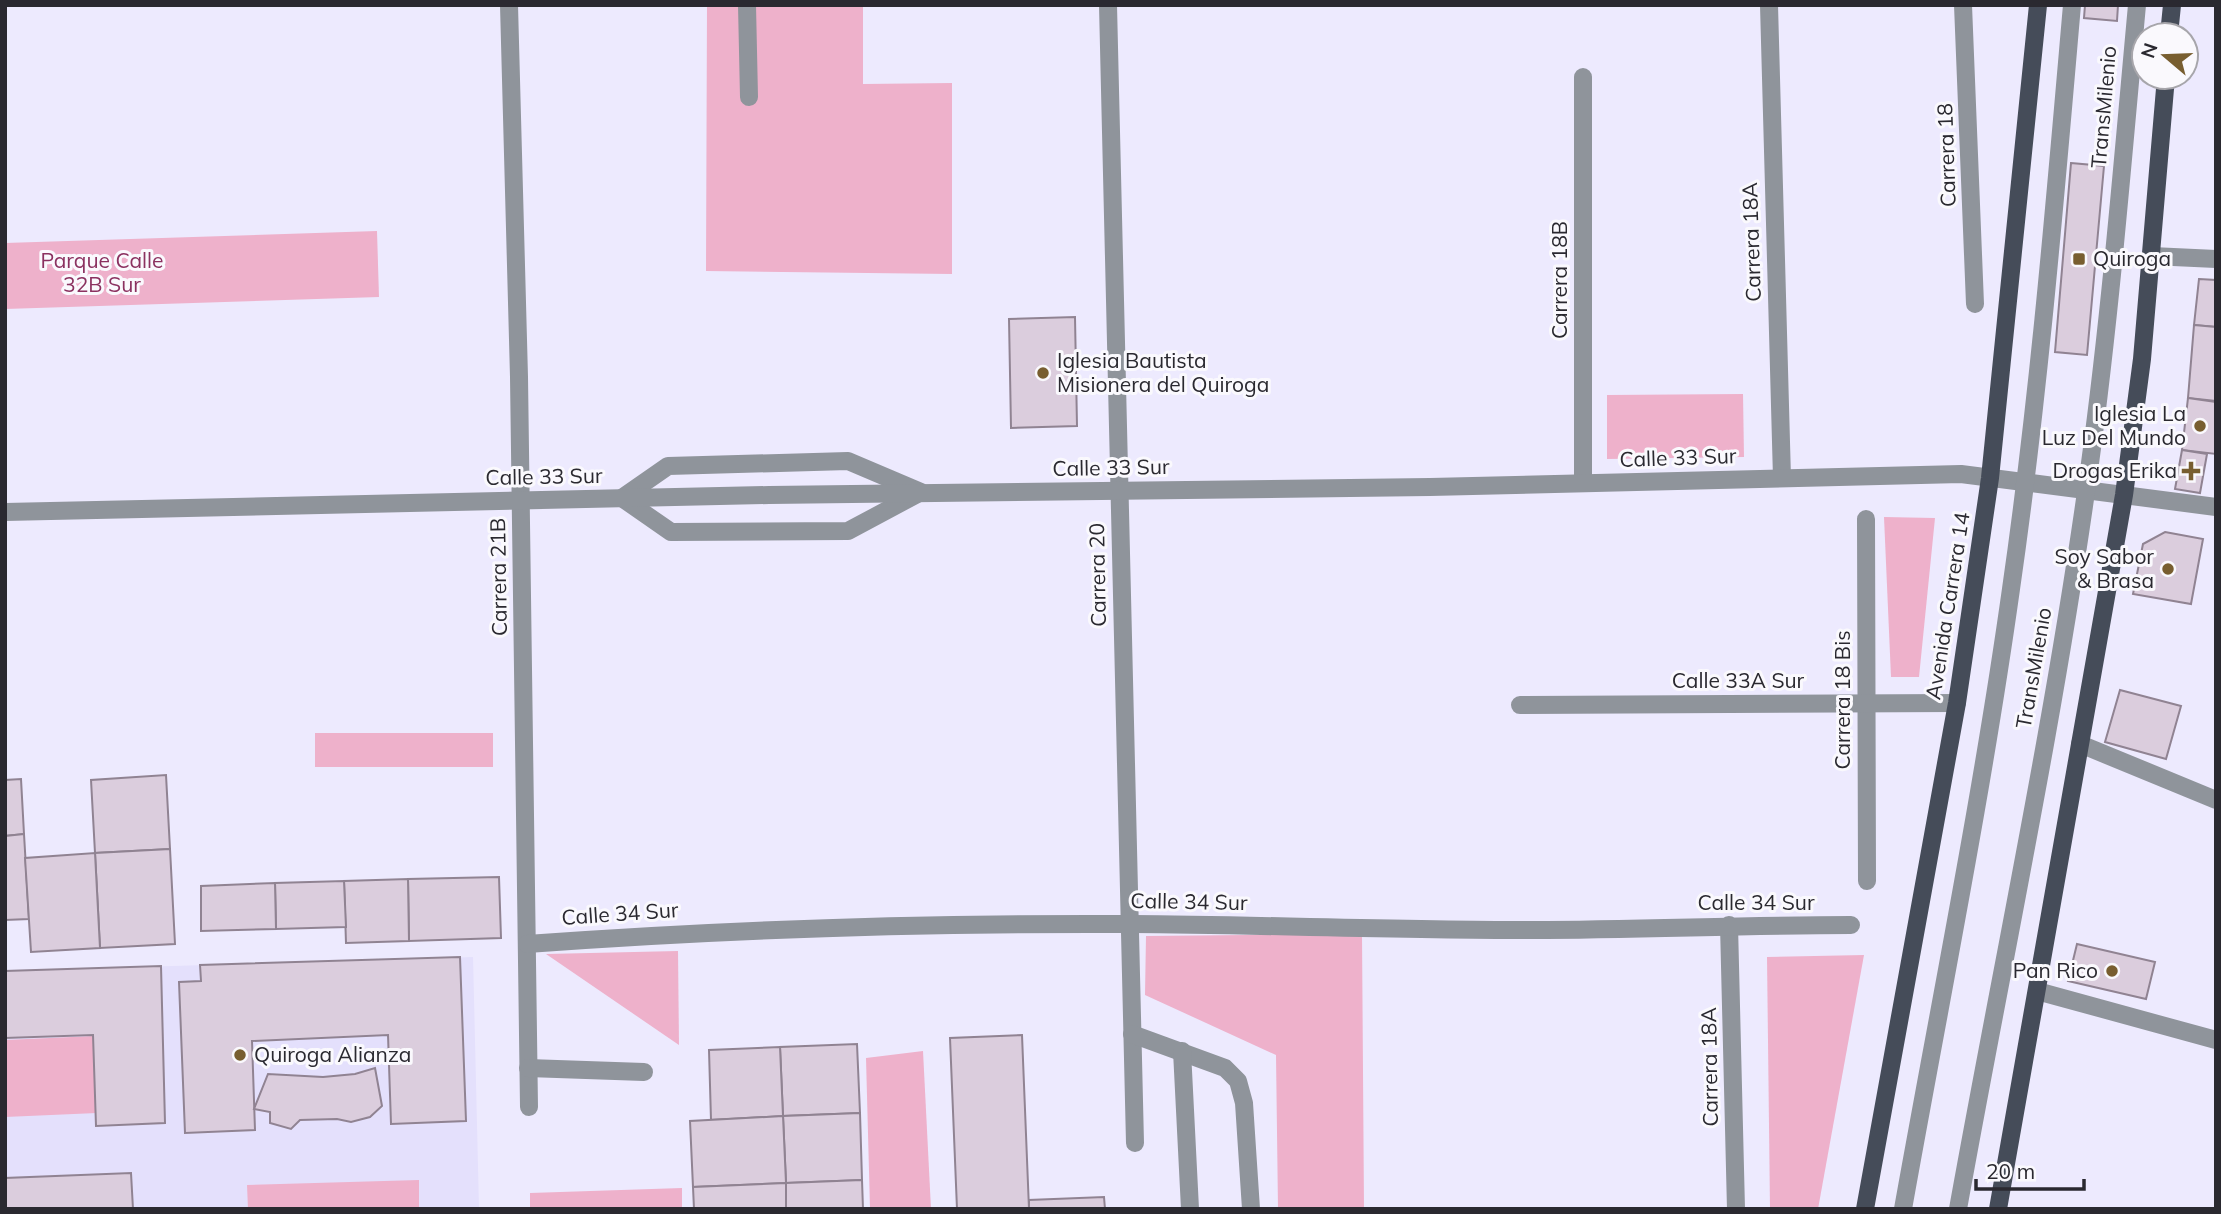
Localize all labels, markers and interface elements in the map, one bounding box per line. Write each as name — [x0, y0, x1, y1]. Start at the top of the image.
north arrow — [2130, 21, 2200, 91]
text: N — [2135, 40, 2163, 61]
street label: TransMilenio — [2085, 45, 2121, 169]
street label: Carrera 18 — [1931, 103, 1961, 207]
street label: Carrera 18A — [1736, 181, 1766, 302]
street label: Carrera 18B — [1546, 221, 1572, 339]
place label: Quiroga — [2093, 245, 2171, 271]
park label: Parque Calle 32B Sur — [41, 247, 163, 297]
marker: Quiroga — [2071, 251, 2087, 267]
place label: Iglesia Bautista Misionera del Quiroga — [1057, 347, 1269, 397]
marker: Iglesia Bautista Misionera del Quiroga — [1035, 365, 1051, 381]
place label: Iglesia La Luz Del Mundo — [2042, 400, 2186, 450]
marker: Iglesia La Luz Del Mundo — [2192, 418, 2208, 434]
street label: Calle 33 Sur — [1619, 442, 1737, 472]
street label: Calle 33 Sur — [1052, 453, 1170, 481]
place label: Drogas Erika — [2052, 457, 2177, 483]
street label: Calle 33 Sur — [485, 462, 603, 490]
marker: Drogas Erika — [2183, 463, 2199, 479]
street label: Avenida Carrera 14 — [1919, 510, 1975, 701]
street label: Carrera 21B — [484, 518, 512, 636]
street label: Carrera 20 — [1083, 523, 1111, 627]
place label: Soy Sabor & Brasa — [2055, 543, 2154, 593]
marker: Soy Sabor & Brasa — [2160, 561, 2176, 577]
street label: TransMilenio — [2010, 605, 2056, 730]
street label: Carrera 18 Bis — [1829, 630, 1855, 770]
street label: Calle 33A Sur — [1672, 667, 1805, 693]
street label: Calle 34 Sur — [1130, 887, 1248, 915]
street label: Calle 34 Sur — [1697, 889, 1815, 915]
street label: Calle 34 Sur — [561, 896, 680, 930]
place label: Pan Rico — [2013, 957, 2098, 983]
marker: Pan Rico — [2104, 963, 2120, 979]
street label: Carrera 18A — [1695, 1007, 1723, 1127]
place label: Quiroga Alianza — [254, 1041, 411, 1067]
marker: Quiroga Alianza — [232, 1047, 248, 1063]
scale bar — [1976, 1148, 2084, 1192]
text: 20 m — [1986, 1158, 2035, 1184]

